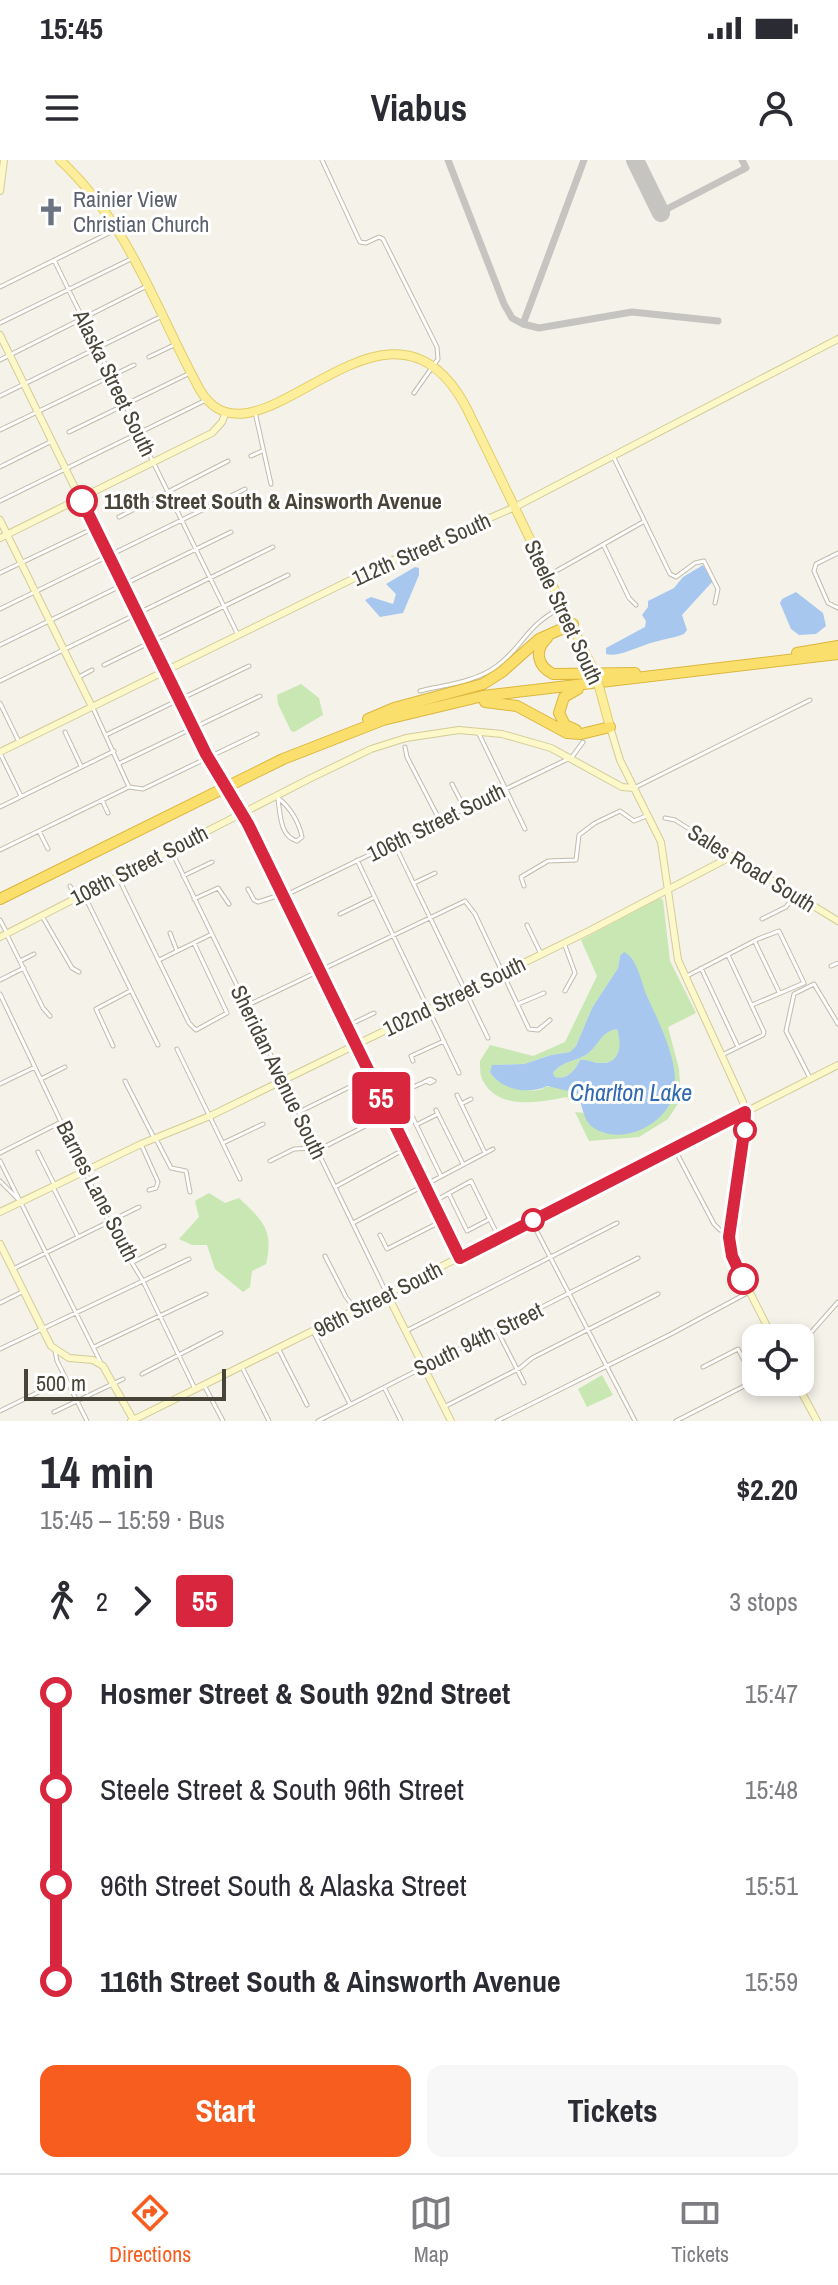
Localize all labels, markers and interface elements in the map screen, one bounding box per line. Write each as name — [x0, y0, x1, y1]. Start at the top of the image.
text: 15:45 — [40, 8, 103, 48]
text: Viabus — [371, 84, 467, 132]
icon: menu — [40, 86, 84, 130]
icon: person — [754, 86, 798, 130]
place label: Rainier View Christian Church — [73, 184, 209, 239]
church icon: Rainier View Christian Church — [36, 197, 66, 227]
street label: Alaska Street South — [66, 304, 163, 461]
marker: 116th Street South & Ainsworth Avenue — [67, 486, 97, 516]
place label: 116th Street South & Ainsworth Avenue — [104, 486, 442, 516]
street label: 112th Street South — [347, 505, 495, 593]
street label: Steele Street South — [517, 535, 611, 689]
street label: 106th Street South — [362, 776, 510, 868]
street label: 108th Street South — [65, 817, 213, 913]
street label: Sales Road South — [682, 817, 822, 919]
street label: 102nd Street South — [378, 948, 530, 1044]
street label: Sheridan Avenue South — [224, 980, 334, 1164]
line badge: 55 — [345, 1072, 417, 1124]
water label: Charlton Lake — [570, 1076, 692, 1108]
text: 55 — [368, 1079, 394, 1117]
street label: Barnes Lane South — [50, 1115, 146, 1267]
unlabelled marker — [734, 1119, 756, 1141]
unlabelled marker — [522, 1209, 544, 1231]
street label: 96th Street South — [309, 1254, 447, 1344]
unlabelled marker — [728, 1264, 758, 1294]
street label: South 94th Street — [408, 1295, 548, 1383]
map controls — [742, 1324, 814, 1396]
button: locate — [742, 1324, 814, 1396]
scale bar — [24, 1365, 226, 1401]
text: 500 m — [36, 1368, 86, 1398]
text: 14 min — [40, 1442, 154, 1502]
text: $2.20 — [736, 1469, 798, 1509]
text: 15:45 – 15:59 · Bus — [40, 1502, 225, 1537]
icon: walk — [40, 1579, 84, 1623]
icon: forward — [120, 1579, 164, 1623]
text: 55 — [192, 1582, 217, 1620]
text: 2 — [96, 1584, 108, 1619]
text: 3 stops — [729, 1584, 798, 1619]
text: Hosmer Street & South 92nd Street — [100, 1673, 510, 1713]
text: 15:47 — [745, 1676, 798, 1711]
text: Steele Street & South 96th Street — [100, 1769, 464, 1809]
text: 15:48 — [745, 1772, 798, 1807]
text: 96th Street South & Alaska Street — [100, 1865, 467, 1905]
text: 15:51 — [745, 1868, 798, 1903]
text: 116th Street South & Ainsworth Avenue — [100, 1961, 561, 2001]
text: 15:59 — [745, 1964, 798, 1999]
button: Start — [40, 2065, 411, 2157]
button: Tickets — [427, 2065, 798, 2157]
tab: Directions — [109, 2191, 191, 2269]
tab: Map — [409, 2191, 453, 2269]
tab: Tickets — [671, 2191, 729, 2269]

